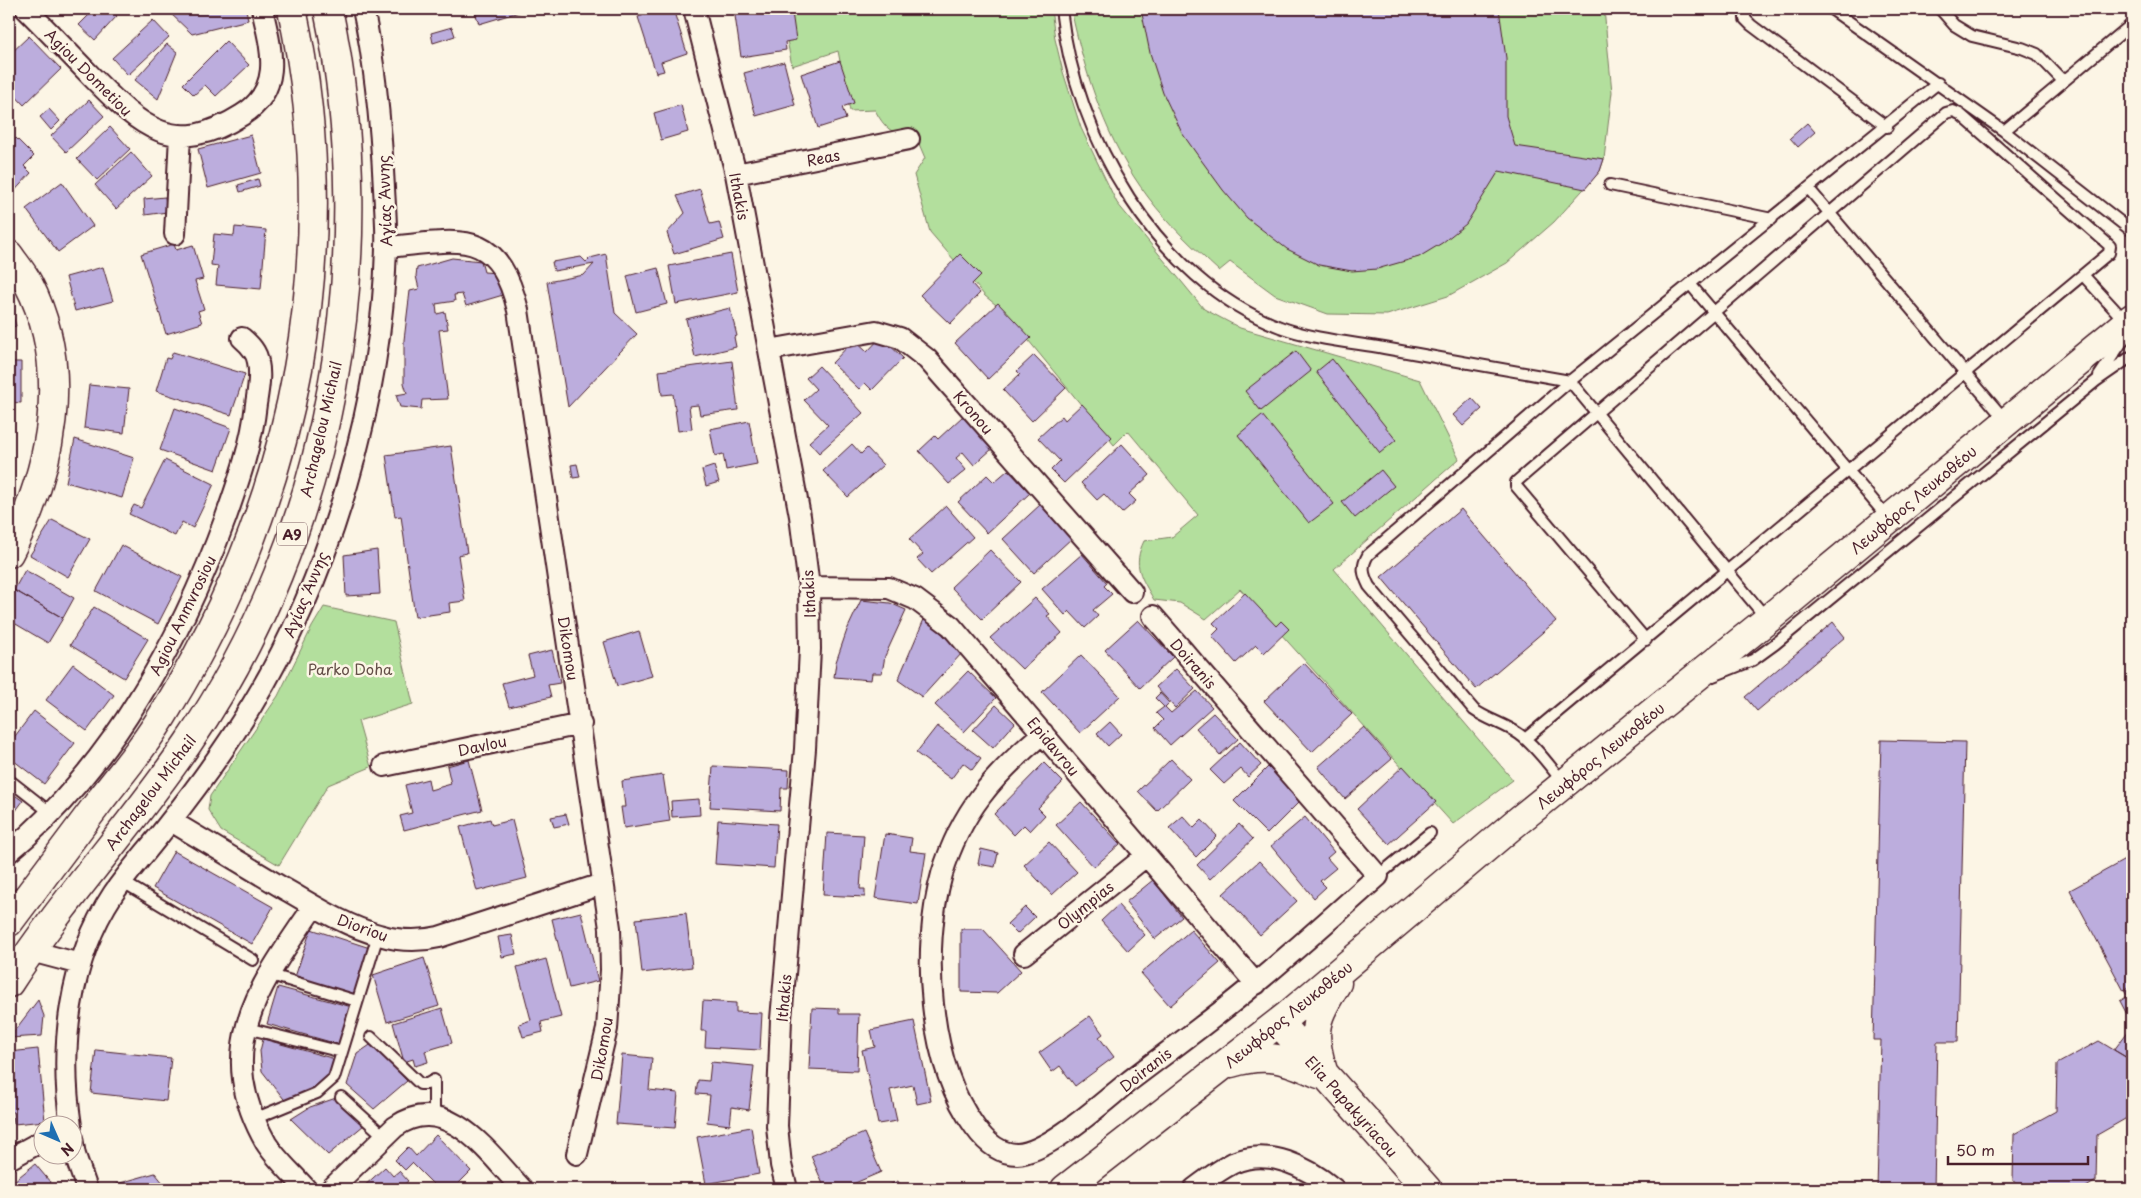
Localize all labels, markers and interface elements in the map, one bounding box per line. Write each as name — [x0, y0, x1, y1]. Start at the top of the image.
street label: Agiou Dometiou — [40, 23, 138, 121]
street label: Reas — [804, 142, 842, 172]
street label: Αγίας Άννης — [371, 155, 397, 247]
street label: Ithakis — [724, 170, 756, 222]
street label: Archagelou Michail — [293, 359, 347, 499]
street label: Kronou — [948, 385, 1000, 439]
street label: Λεωφόρος Λευκοθέου — [1845, 439, 1981, 559]
road number: A9 — [277, 522, 307, 546]
street label: Αγίας Άννης — [277, 547, 334, 641]
street label: Agiou Anmvrosiou — [143, 551, 221, 679]
street label: Ithakis — [795, 569, 821, 619]
street label: Dikomou — [553, 614, 585, 682]
street label: Doiranis — [1165, 633, 1223, 694]
park label: Parko Doha — [308, 657, 393, 680]
street label: Λεωφόρος Λευκοθέου — [1531, 696, 1669, 814]
street label: Epidavrou — [1022, 711, 1086, 781]
street label: Davlou — [455, 729, 509, 761]
street label: Archagelou Michail — [99, 730, 201, 854]
street label: Olympias — [1052, 875, 1118, 935]
street label: Dioriou — [334, 907, 392, 947]
street label: Λεωφόρος Λευκοθέου — [1219, 955, 1357, 1073]
street label: Ithakis — [769, 973, 797, 1023]
street label: Dikomou — [584, 1015, 618, 1083]
street label: Doiranis — [1114, 1041, 1176, 1097]
street label: Elia Papakyriacou — [1300, 1050, 1404, 1162]
north arrow — [32, 1116, 82, 1166]
scale bar — [1948, 1133, 2088, 1165]
text: N — [56, 1138, 79, 1161]
text: 50 m — [1956, 1138, 1995, 1161]

